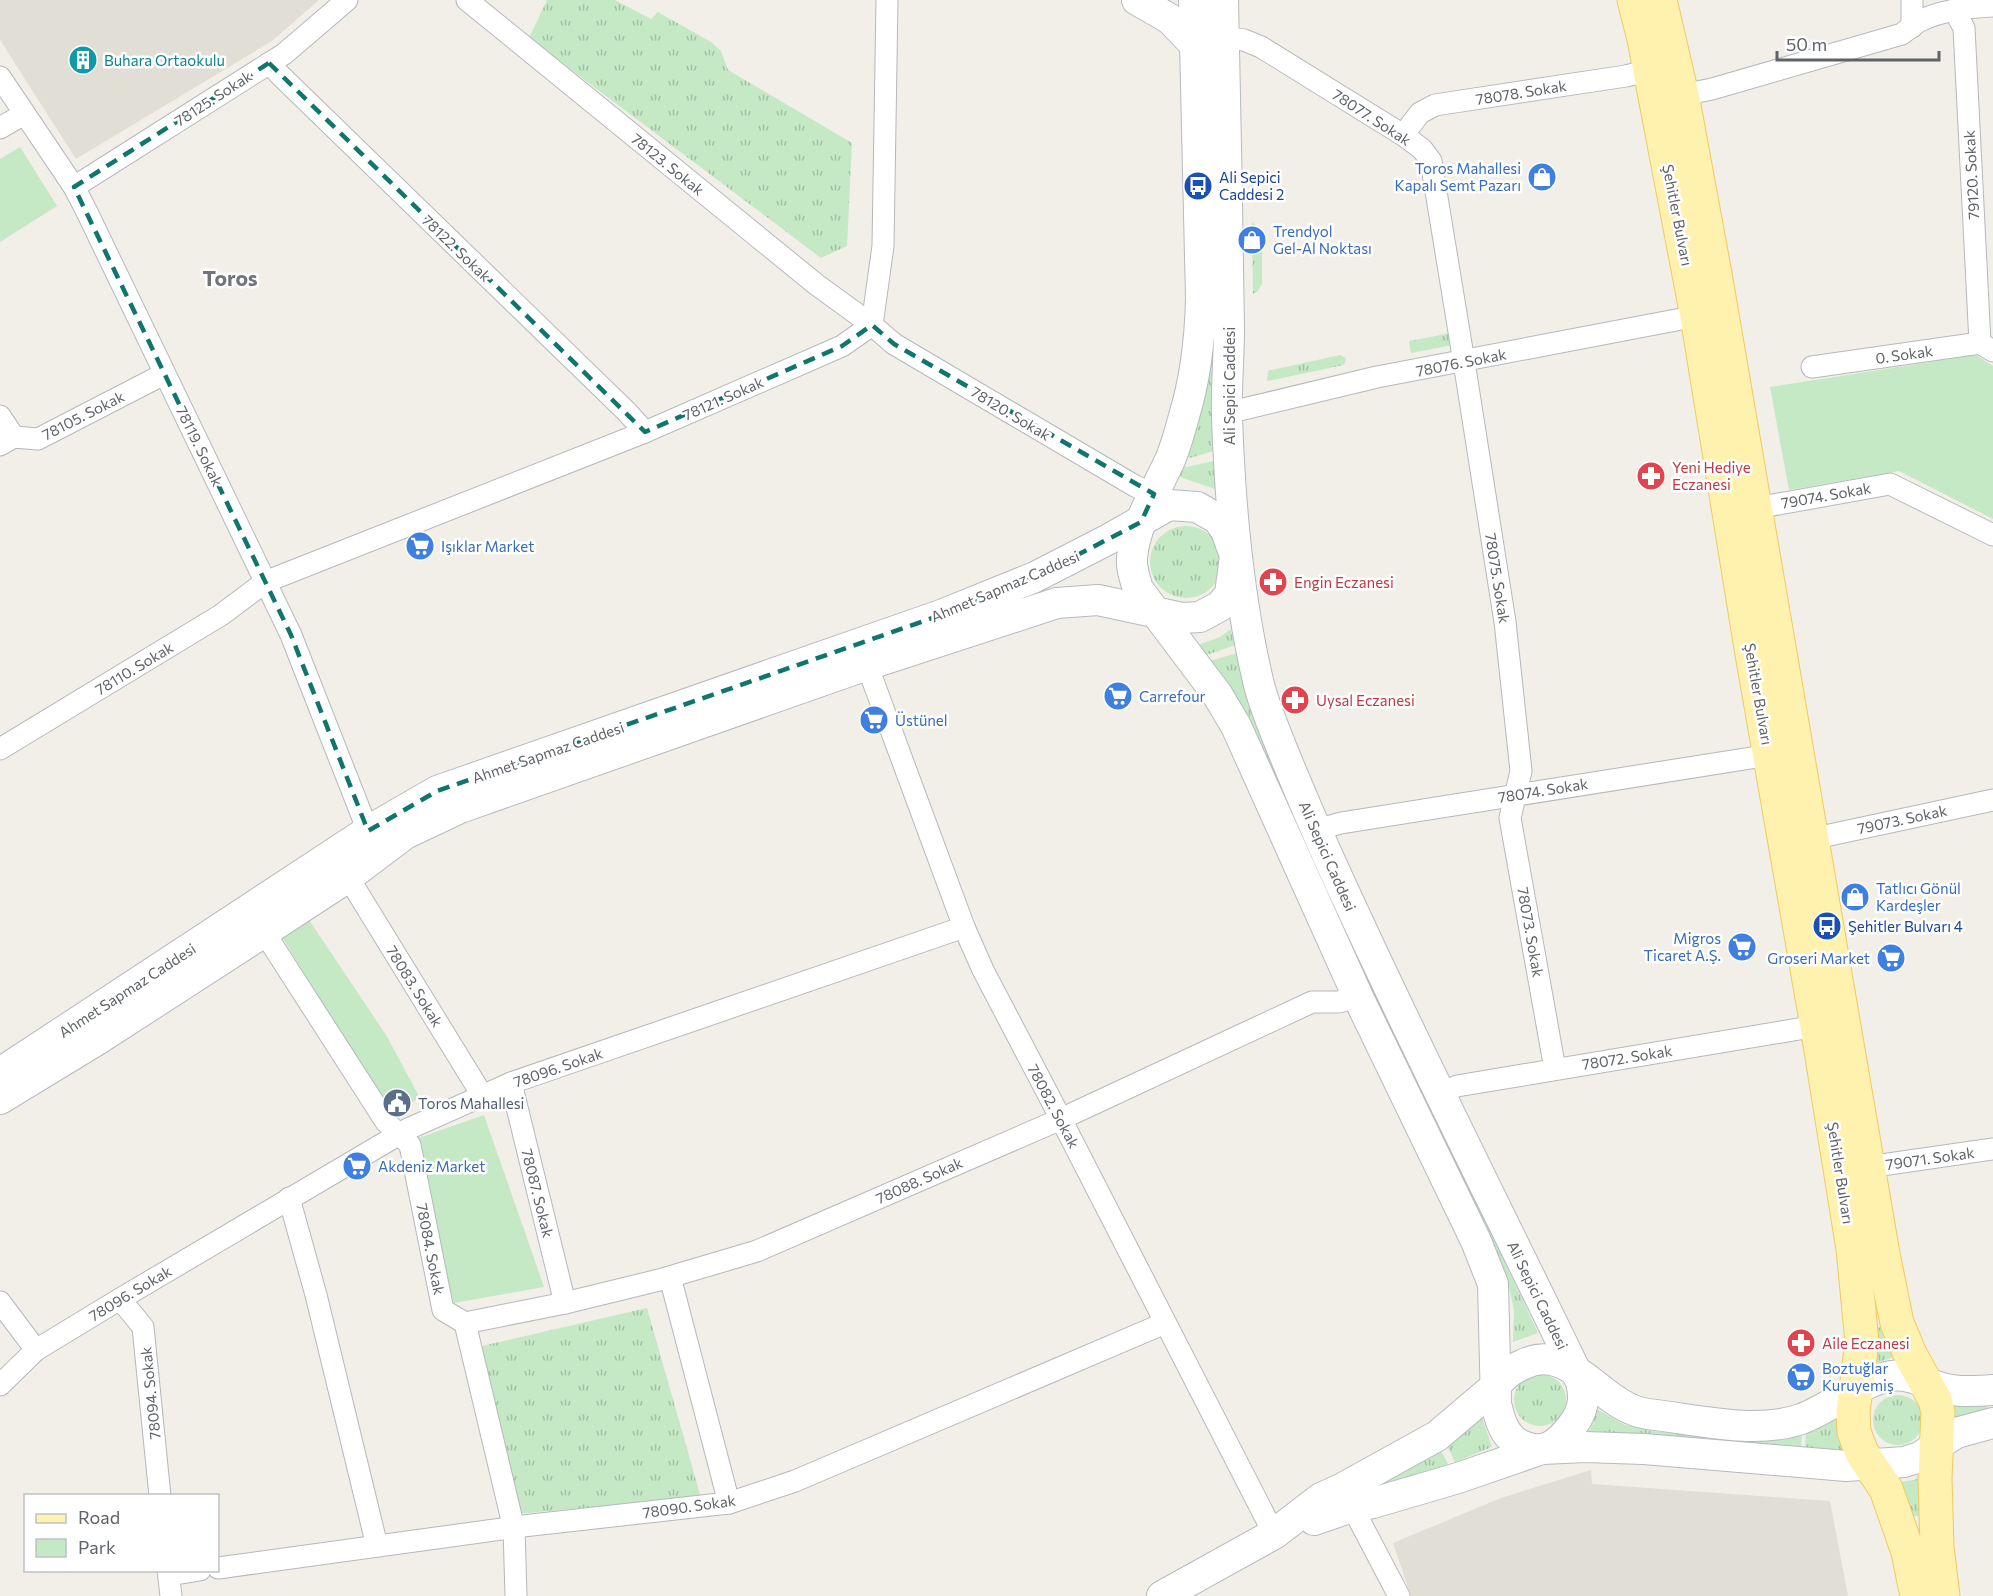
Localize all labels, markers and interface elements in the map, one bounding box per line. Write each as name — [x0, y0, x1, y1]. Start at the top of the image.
scale bar — [1777, 24, 1939, 62]
text: 50 m — [1786, 33, 1827, 55]
building icon: Buhara Ortaokulu — [67, 44, 99, 76]
place label: Buhara Ortaokulu — [104, 51, 225, 69]
street label: 78125. Sokak — [171, 66, 255, 130]
street label: 78078. Sokak — [1474, 76, 1568, 108]
street label: 78077. Sokak — [1329, 85, 1415, 149]
street label: 78123. Sokak — [628, 129, 708, 199]
street label: 79120. Sokak — [1960, 130, 1982, 220]
place label: Toros Mahallesi Kapalı Semt Pazarı — [1395, 159, 1521, 194]
shop icon: Toros Mahallesi Kapalı Semt Pazarı — [1526, 161, 1558, 193]
street label: Şehitler Bulvarı — [1659, 163, 1697, 267]
place label: Ali Sepici Caddesi 2 — [1219, 168, 1284, 203]
bus stop icon: Ali Sepici Caddesi 2 — [1182, 170, 1214, 202]
street label: 78122. Sokak — [419, 211, 495, 285]
place label: Trendyol Gel-Al Noktası — [1273, 222, 1372, 257]
shop icon: Trendyol Gel-Al Noktası — [1236, 224, 1268, 256]
district label: Toros — [202, 265, 258, 290]
street label: Ali Sepici Caddesi — [1220, 327, 1238, 445]
street label: 0. Sokak — [1874, 341, 1934, 367]
street label: 78076. Sokak — [1414, 344, 1508, 380]
street label: 78121. Sokak — [680, 372, 766, 424]
street label: 78120. Sokak — [968, 382, 1054, 444]
street label: 78105. Sokak — [39, 387, 127, 443]
street label: 78119. Sokak — [173, 403, 227, 489]
place label: Yeni Hediye Eczanesi — [1672, 458, 1751, 493]
pharmacy icon: Yeni Hediye Eczanesi — [1635, 460, 1667, 492]
street label: 79074. Sokak — [1780, 478, 1872, 512]
supermarket icon: Işıklar Market — [404, 530, 436, 562]
street label: 78075. Sokak — [1482, 532, 1514, 624]
place label: Işıklar Market — [441, 537, 534, 555]
street label: Ahmet Sapmaz Caddesi — [928, 547, 1082, 625]
pharmacy icon: Engin Eczanesi — [1257, 566, 1289, 598]
place label: Engin Eczanesi — [1294, 573, 1394, 591]
street label: 78110. Sokak — [92, 638, 176, 698]
street label: Şehitler Bulvarı — [1741, 642, 1777, 746]
supermarket icon: Carrefour — [1102, 680, 1134, 712]
pharmacy icon: Uysal Eczanesi — [1279, 684, 1311, 716]
place label: Carrefour — [1139, 687, 1206, 705]
place label: Uysal Eczanesi — [1316, 691, 1415, 709]
supermarket icon: Üstünel — [858, 704, 890, 736]
place label: Üstünel — [895, 711, 948, 729]
street label: Ahmet Sapmaz Caddesi — [470, 717, 626, 787]
street label: 78074. Sokak — [1497, 774, 1589, 806]
street label: Ali Sepici Caddesi — [1296, 798, 1360, 914]
street label: 79073. Sokak — [1856, 801, 1948, 837]
place label: Tatlıcı Gönül Kardeşler — [1876, 879, 1961, 914]
shop icon: Tatlıcı Gönül Kardeşler — [1839, 881, 1871, 913]
street label: 78073. Sokak — [1514, 886, 1548, 978]
bus stop icon: Şehitler Bulvarı 4 — [1811, 910, 1843, 942]
place label: Şehitler Bulvarı 4 — [1848, 917, 1963, 935]
place label: Migros Ticaret A.Ş. — [1643, 929, 1721, 964]
supermarket icon: Migros Ticaret A.Ş. — [1726, 931, 1758, 963]
street label: Ahmet Sapmaz Caddesi — [55, 939, 199, 1041]
street label: 78083. Sokak — [383, 942, 447, 1030]
supermarket icon: Groseri Market — [1875, 942, 1907, 974]
place label: Groseri Market — [1767, 949, 1870, 967]
street label: 78072. Sokak — [1581, 1041, 1673, 1073]
street label: 78096. Sokak — [511, 1043, 605, 1091]
street label: 78082. Sokak — [1024, 1061, 1084, 1151]
public building icon: Toros Mahallesi — [381, 1087, 413, 1119]
place label: Toros Mahallesi — [418, 1094, 524, 1112]
street label: Şehitler Bulvarı — [1824, 1121, 1858, 1225]
street label: 79071. Sokak — [1885, 1143, 1975, 1173]
street label: 78087. Sokak — [518, 1147, 558, 1239]
supermarket icon: Akdeniz Market — [341, 1150, 373, 1182]
street label: 78088. Sokak — [873, 1153, 965, 1207]
place label: Akdeniz Market — [378, 1157, 485, 1175]
street label: 78084. Sokak — [413, 1202, 449, 1296]
street label: Ali Sepici Caddesi — [1504, 1238, 1572, 1352]
street label: 78096. Sokak — [86, 1261, 174, 1325]
pharmacy icon: Aile Eczanesi — [1785, 1327, 1817, 1359]
place label: Aile Eczanesi — [1822, 1334, 1910, 1352]
street label: 78094. Sokak — [136, 1346, 164, 1440]
place label: Boztuğlar Kuruyemiş — [1822, 1359, 1894, 1394]
supermarket icon: Boztuğlar Kuruyemiş — [1785, 1361, 1817, 1393]
street label: 78090. Sokak — [641, 1491, 737, 1521]
legend — [24, 1494, 219, 1572]
text: Road — [78, 1506, 120, 1528]
text: Park — [78, 1536, 116, 1558]

